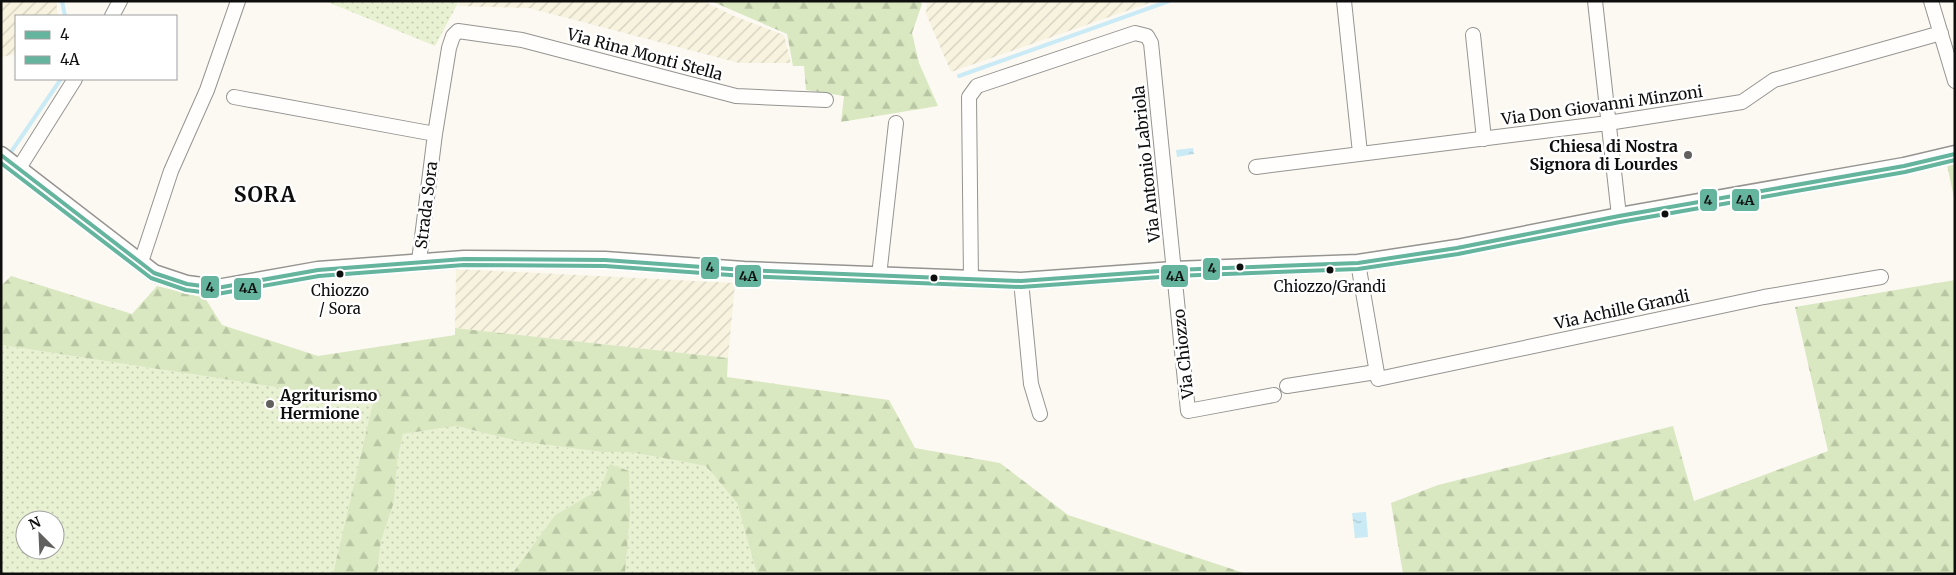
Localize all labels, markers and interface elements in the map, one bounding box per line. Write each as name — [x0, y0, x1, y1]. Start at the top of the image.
legend — [15, 15, 178, 80]
street label: Via Rina Monti Stella — [564, 23, 725, 85]
text: 4 — [60, 25, 69, 44]
text: 4A — [60, 50, 80, 69]
street label: Via Don Giovanni Minzoni — [1499, 81, 1704, 129]
street label: Via Antonio Labriola — [1128, 84, 1164, 244]
place label: Chiesa di Nostra Signora di Lourdes — [1529, 136, 1678, 174]
marker: Chiesa di Nostra Signora di Lourdes — [1682, 149, 1694, 161]
street label: Strada Sora — [411, 160, 441, 250]
district label: SORA — [234, 181, 297, 208]
line badge: 4 — [1699, 188, 1718, 212]
line badge: 4A — [1731, 188, 1760, 212]
text: 4 — [1704, 191, 1713, 209]
text: 4A — [1736, 191, 1755, 209]
unlabelled marker — [1660, 209, 1670, 219]
line badge: 4 — [700, 256, 720, 280]
line badge: 4 — [1202, 257, 1221, 281]
text: 4 — [706, 258, 715, 276]
text: 4 — [1208, 259, 1217, 277]
unlabelled marker — [1235, 262, 1245, 272]
line badge: 4A — [734, 264, 762, 288]
line badge: 4A — [1160, 264, 1189, 288]
marker: Chiozzo/Grandi — [1325, 265, 1335, 275]
text: 4A — [739, 267, 758, 285]
text: 4A — [1166, 267, 1185, 285]
marker: Chiozzo / Sora — [335, 269, 345, 279]
unlabelled marker — [929, 273, 939, 283]
line badge: 4 — [200, 275, 220, 299]
line badge: 4A — [233, 277, 262, 301]
place label: Chiozzo/Grandi — [1274, 277, 1386, 296]
text: 4 — [206, 278, 215, 296]
text: 4A — [239, 279, 258, 297]
place label: Chiozzo / Sora — [311, 281, 369, 318]
street label: Via Achille Grandi — [1552, 285, 1691, 333]
street label: Via Chiozzo — [1168, 308, 1198, 401]
place label: Agriturismo Hermione — [279, 385, 378, 423]
marker: Agriturismo Hermione — [264, 398, 276, 410]
north arrow — [15, 510, 65, 560]
text: N — [26, 513, 43, 534]

